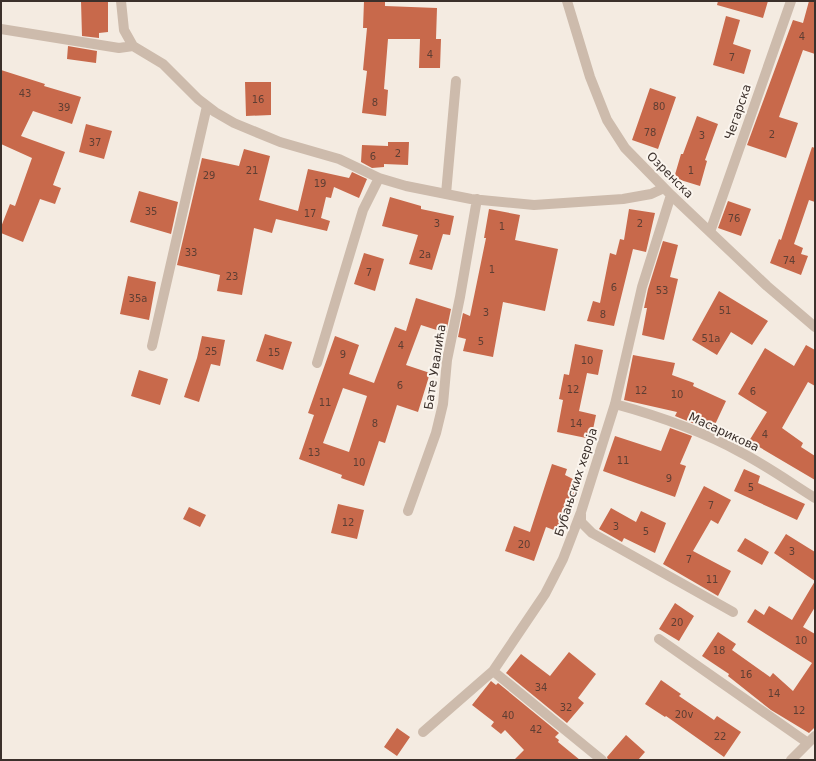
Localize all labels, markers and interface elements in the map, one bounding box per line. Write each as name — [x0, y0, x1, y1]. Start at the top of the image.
house number: 4 — [799, 31, 805, 42]
house number: 4 — [427, 49, 433, 60]
house number: 7 — [729, 52, 735, 63]
street label: Чегарска — [722, 82, 754, 142]
house number: 43 — [19, 88, 31, 99]
house number: 16 — [252, 94, 264, 105]
house number: 8 — [372, 97, 378, 108]
house number: 80 — [653, 101, 665, 112]
house number: 39 — [58, 102, 70, 113]
house number: 78 — [644, 127, 656, 138]
house number: 2 — [769, 129, 775, 140]
house number: 3 — [699, 130, 705, 141]
house number: 37 — [89, 137, 101, 148]
house number: 2 — [395, 148, 401, 159]
street label: Озренска — [644, 149, 696, 201]
house number: 6 — [370, 151, 376, 162]
house number: 21 — [246, 165, 258, 176]
house number: 1 — [688, 165, 694, 176]
house number: 29 — [203, 170, 215, 181]
house number: 19 — [314, 178, 326, 189]
house number: 35 — [145, 206, 157, 217]
house number: 17 — [304, 208, 316, 219]
house number: 76 — [728, 213, 740, 224]
house number: 3 — [434, 218, 440, 229]
house number: 2 — [637, 218, 643, 229]
house number: 1 — [499, 221, 505, 232]
house number: 33 — [185, 247, 197, 258]
house number: 2a — [419, 249, 431, 260]
house number: 74 — [783, 255, 795, 266]
house number: 1 — [489, 264, 495, 275]
house number: 7 — [366, 267, 372, 278]
house number: 23 — [226, 271, 238, 282]
house number: 6 — [611, 282, 617, 293]
house number: 53 — [656, 285, 668, 296]
house number: 35a — [129, 293, 147, 304]
house number: 51 — [719, 305, 731, 316]
house number: 3 — [483, 307, 489, 318]
house number: 8 — [600, 309, 606, 320]
street label: Бате Увалића — [421, 323, 449, 411]
house number: 51a — [702, 333, 720, 344]
house number: 5 — [478, 336, 484, 347]
house number: 4 — [398, 340, 404, 351]
house number: 25 — [205, 346, 217, 357]
house number: 15 — [268, 347, 280, 358]
house number: 9 — [340, 349, 346, 360]
house number: 10 — [581, 355, 593, 366]
house number: 6 — [397, 380, 403, 391]
house number: 12 — [567, 384, 579, 395]
house number: 12 — [635, 385, 647, 396]
house number: 6 — [750, 386, 756, 397]
house number: 10 — [671, 389, 683, 400]
house number: 11 — [319, 397, 331, 408]
street label: Масарикова — [687, 410, 761, 454]
house number: 8 — [372, 418, 378, 429]
house number: 14 — [570, 418, 582, 429]
street label: Бубањских хероја — [552, 426, 600, 538]
house number: 4 — [762, 429, 768, 440]
house number: 13 — [308, 447, 320, 458]
house number: 11 — [617, 455, 629, 466]
house number: 10 — [353, 457, 365, 468]
house number: 9 — [666, 473, 672, 484]
house number: 5 — [748, 482, 754, 493]
house number: 7 — [708, 500, 714, 511]
house number: 12 — [342, 517, 354, 528]
house number: 3 — [613, 521, 619, 532]
house number: 5 — [643, 526, 649, 537]
house number: 20 — [518, 539, 530, 550]
house number: 3 — [789, 546, 795, 557]
house number: 7 — [686, 554, 692, 565]
house number: 11 — [706, 574, 718, 585]
house number: 20 — [671, 617, 683, 628]
house number: 10 — [795, 635, 807, 646]
house number: 18 — [713, 645, 725, 656]
house number: 16 — [740, 669, 752, 680]
house number: 34 — [535, 682, 547, 693]
house number: 14 — [768, 688, 780, 699]
house number: 32 — [560, 702, 572, 713]
house number: 12 — [793, 705, 805, 716]
house number: 20v — [675, 709, 693, 720]
house number: 40 — [502, 710, 514, 721]
house number: 42 — [530, 724, 542, 735]
house number: 22 — [714, 731, 726, 742]

